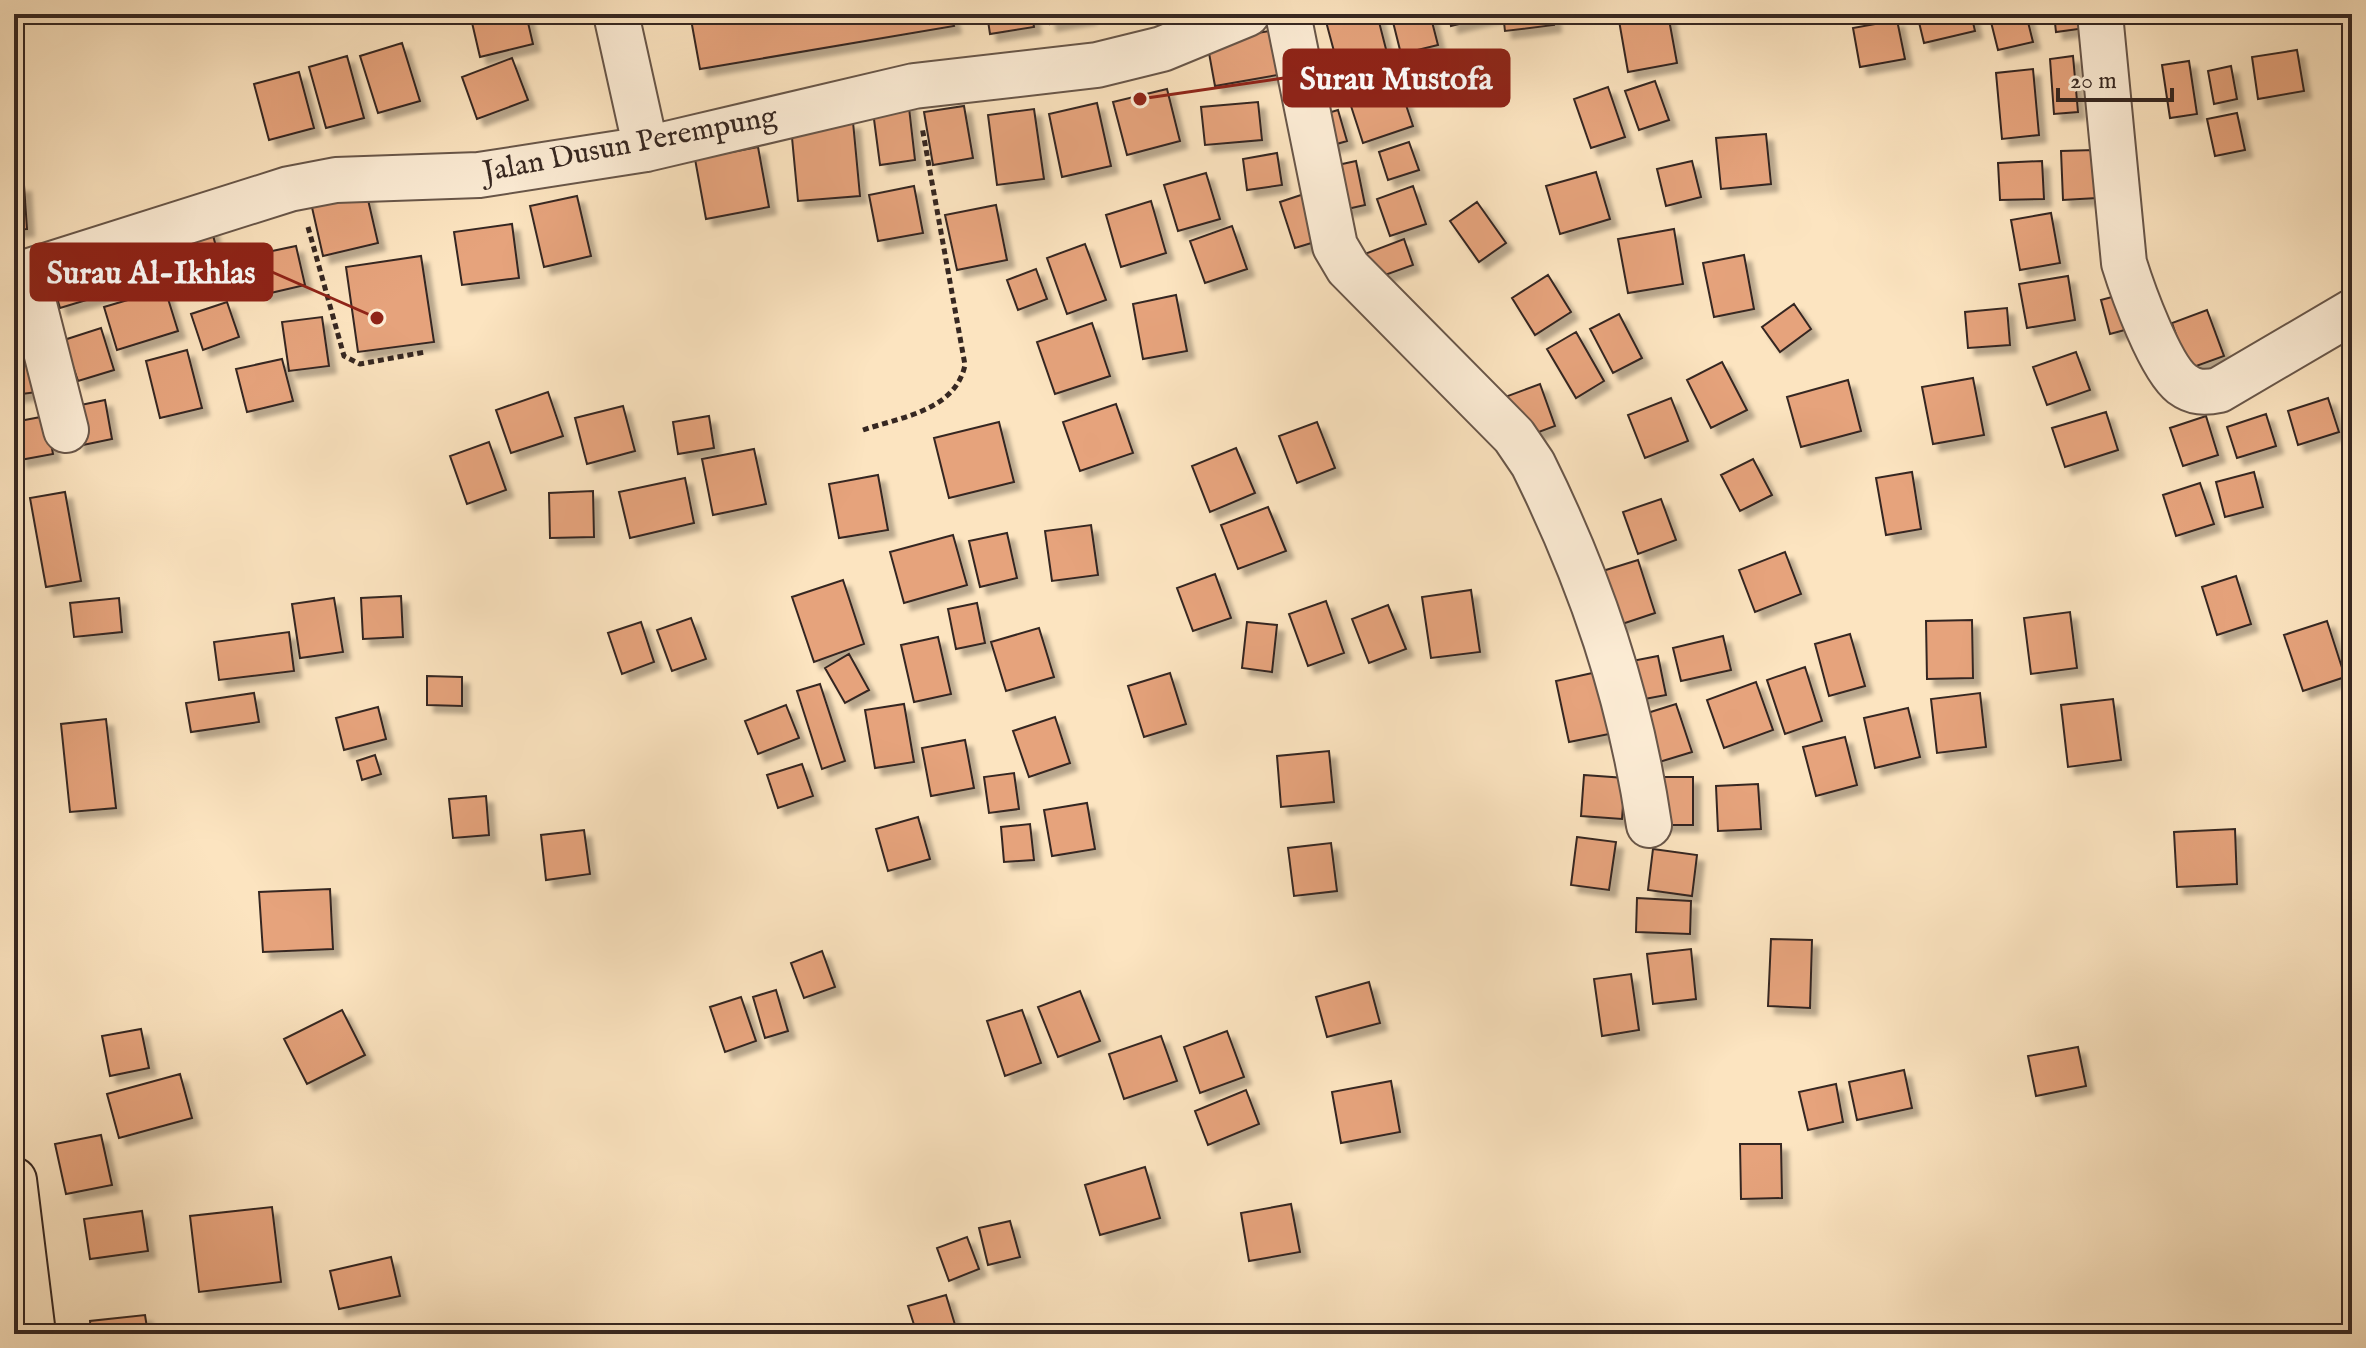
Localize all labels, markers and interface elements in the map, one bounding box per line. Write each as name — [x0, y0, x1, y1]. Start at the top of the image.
callout: Surau Mustofa — [1284, 50, 1509, 106]
scale bar — [2058, 52, 2172, 102]
text: Surau Mustofa — [1299, 60, 1494, 101]
text: 20 m — [2070, 66, 2117, 97]
street label: Jalan Dusun Perempung — [477, 98, 781, 193]
callout: Surau Al-Ikhlas — [31, 244, 272, 300]
text: Surau Al-Ikhlas — [46, 254, 256, 295]

